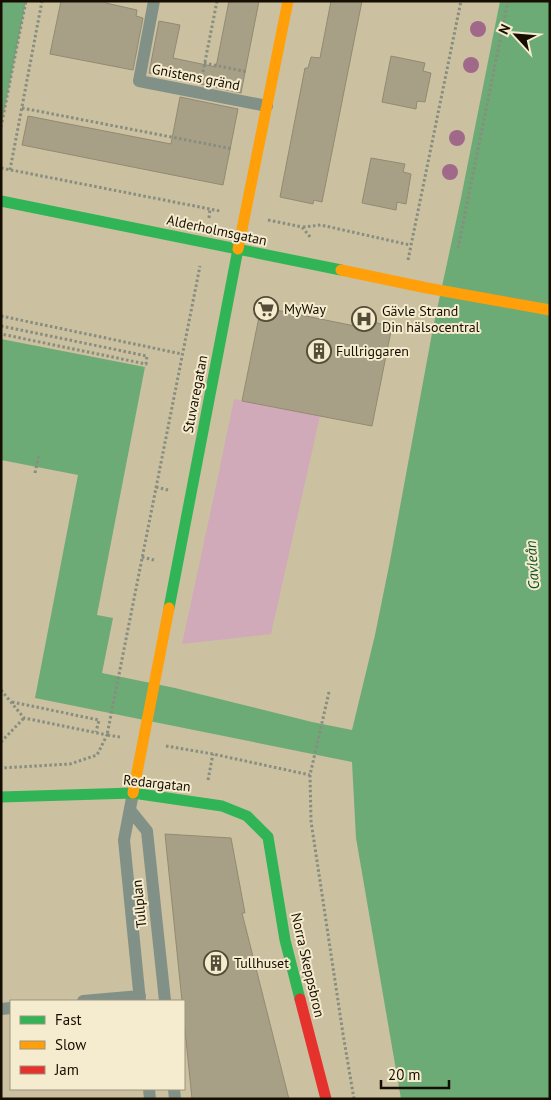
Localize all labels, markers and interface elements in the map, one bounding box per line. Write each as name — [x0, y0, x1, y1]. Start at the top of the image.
north arrow — [491, 10, 541, 60]
text: N — [494, 21, 514, 37]
street label: Gnistens gränd — [150, 60, 242, 94]
street label: Alderholmsgatan — [165, 211, 269, 249]
supermarket icon: MyWay — [253, 296, 279, 322]
place label: MyWay — [284, 300, 327, 318]
place label: Gävle Strand Din hälsocentral — [382, 302, 480, 336]
hospital icon: Gävle Strand Din hälsocentral — [351, 306, 377, 332]
building icon: Fullriggaren — [306, 338, 332, 364]
place label: Fullriggaren — [336, 342, 409, 360]
street label: Stuvaregatan — [179, 354, 211, 434]
water label: Gavleån — [521, 540, 543, 590]
street label: Redargatan — [122, 771, 192, 795]
street label: Tullplan — [128, 879, 150, 929]
street label: Norra Skeppsbron — [287, 911, 329, 1019]
building icon: Tullhuset — [203, 950, 229, 976]
place label: Tullhuset — [234, 954, 289, 972]
legend — [10, 1000, 185, 1090]
text: Fast — [55, 1010, 82, 1029]
text: Slow — [55, 1035, 86, 1054]
scale bar — [381, 1058, 448, 1090]
text: Jam — [54, 1060, 79, 1079]
text: 20 m — [388, 1065, 421, 1084]

